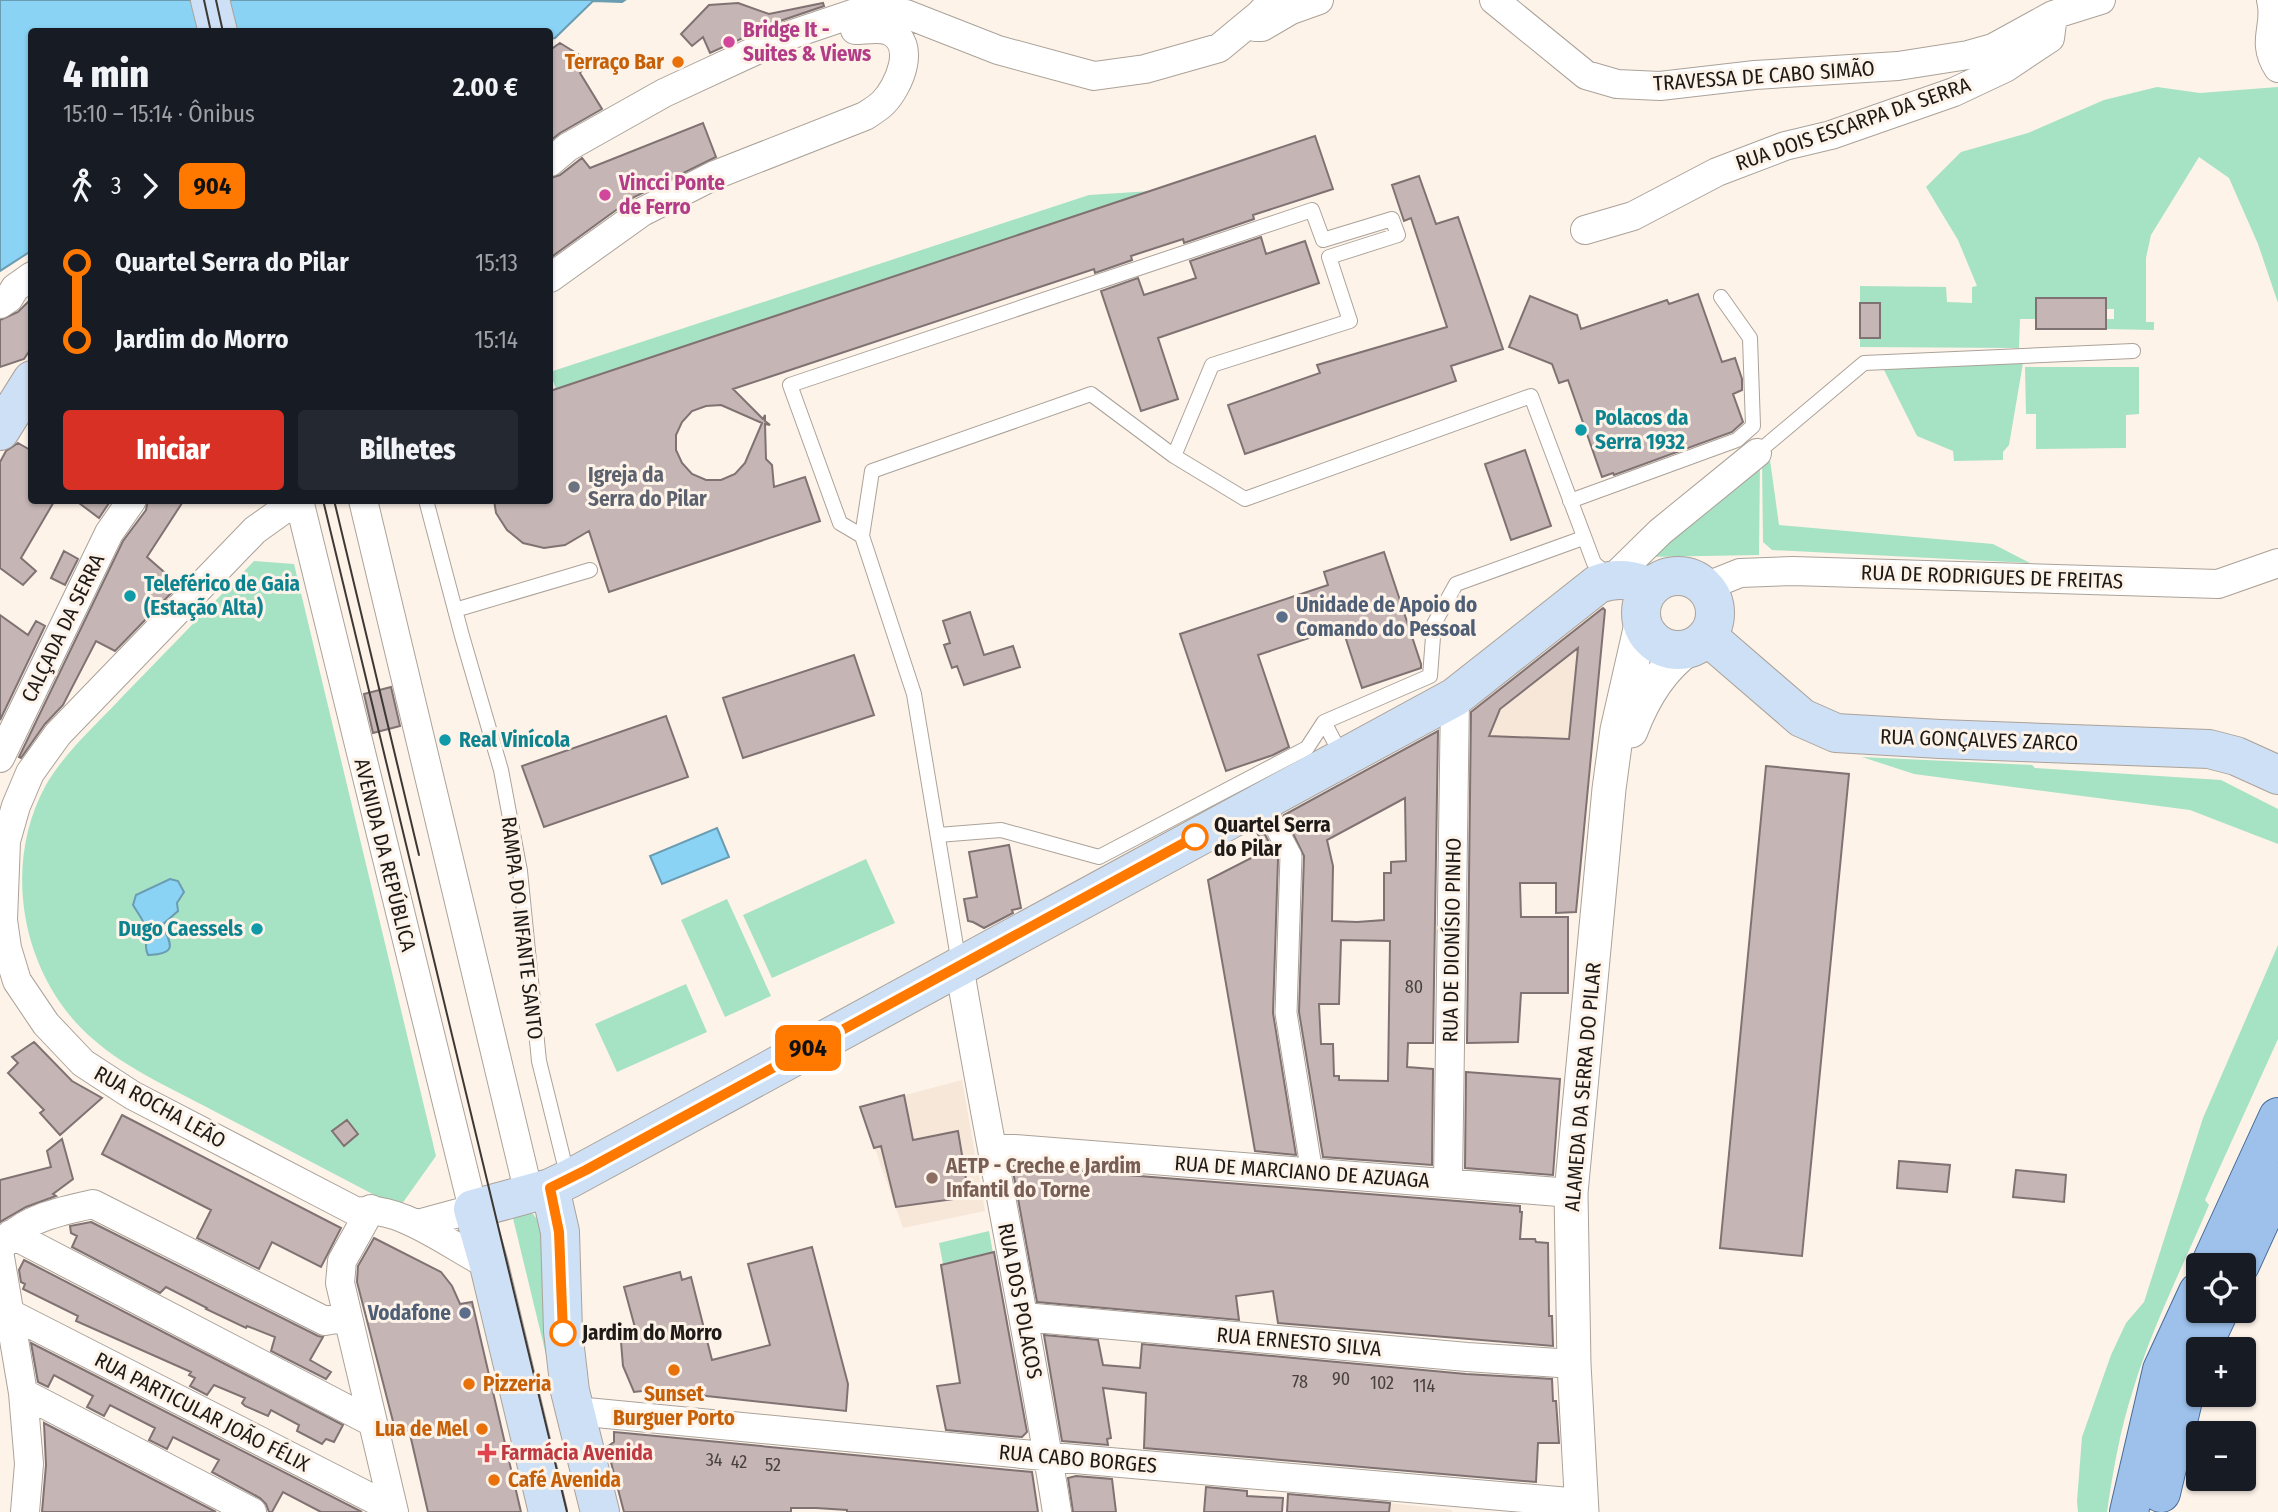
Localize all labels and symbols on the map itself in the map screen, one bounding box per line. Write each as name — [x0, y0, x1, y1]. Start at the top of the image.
place label: Bridge It - Suites & Views — [743, 17, 871, 67]
marker: Bridge It - Suites & Views — [721, 34, 737, 50]
place label: Terraço Bar — [565, 49, 664, 75]
marker: Terraço Bar — [670, 54, 686, 70]
street label: TRAVESSA DE CABO SIMÃO — [1652, 55, 1876, 97]
street label: RUA DOIS ESCARPA DA SERRA — [1732, 72, 1974, 176]
place label: Vincci Ponte de Ferro — [618, 170, 725, 220]
marker: Vincci Ponte de Ferro — [597, 187, 613, 203]
place label: Polacos da Serra 1932 — [1595, 405, 1688, 455]
marker: Polacos da Serra 1932 — [1573, 422, 1589, 438]
place label: Igreja da Serra do Pilar — [588, 462, 707, 512]
marker: Igreja da Serra do Pilar — [566, 479, 582, 495]
street label: CALÇADA DA SERRA — [16, 550, 110, 706]
street label: RUA DE RODRIGUES DE FREITAS — [1860, 559, 2124, 595]
place label: Teleférico de Gaia (Estação Alta) — [144, 571, 300, 621]
marker: Teleférico de Gaia (Estação Alta) — [122, 588, 138, 604]
place label: Unidade de Apoio do Comando do Pessoal — [1296, 592, 1477, 642]
marker: Unidade de Apoio do Comando do Pessoal — [1274, 609, 1290, 625]
street label: RUA GONÇALVES ZARCO — [1879, 724, 2079, 756]
place label: Real Vinícola — [459, 727, 570, 753]
marker: Real Vinícola — [437, 732, 453, 748]
street label: AVENIDA DA REPÚBLICA — [348, 756, 422, 954]
place label: Quartel Serra do Pilar — [1214, 812, 1331, 862]
street label: RAMPA DO INFANTE SANTO — [495, 815, 549, 1041]
marker: Quartel Serra do Pilar — [1182, 824, 1208, 850]
street label: RUA DE DIONÍSIO PINHO — [1437, 837, 1467, 1043]
place label: Dugo Caessels — [118, 916, 243, 942]
marker: Dugo Caessels — [249, 921, 265, 937]
street label: ALAMEDA DA SERRA DO PILAR — [1559, 961, 1607, 1213]
house number: 80 — [1405, 976, 1423, 998]
line badge: 904 — [768, 1025, 848, 1071]
street label: RUA ROCHA LEÃO — [90, 1060, 230, 1154]
street label: RUA DE MARCIANO DE AZUAGA — [1174, 1150, 1430, 1194]
place label: AETP - Creche e Jardim Infantil do Torne — [945, 1153, 1141, 1203]
marker: AETP - Creche e Jardim Infantil do Torne — [924, 1170, 940, 1186]
street label: RUA DOS POLACOS — [992, 1221, 1048, 1381]
place label: Vodafone — [367, 1300, 451, 1326]
marker: Vodafone — [457, 1305, 473, 1321]
marker: Jardim do Morro — [550, 1320, 576, 1346]
place label: Jardim do Morro — [581, 1320, 722, 1346]
street label: RUA ERNESTO SILVA — [1216, 1322, 1382, 1362]
street label: RUA PARTICULAR JOÃO FÉLIX — [90, 1346, 314, 1478]
marker: Sunset Burguer Porto — [666, 1362, 682, 1378]
house number: 90 — [1332, 1368, 1350, 1390]
place label: Pizzeria — [483, 1371, 551, 1397]
house number: 78 — [1292, 1371, 1308, 1393]
house number: 102 — [1370, 1372, 1394, 1394]
house number: 114 — [1413, 1375, 1436, 1397]
marker: Pizzeria — [461, 1376, 477, 1392]
place label: Sunset Burguer Porto — [613, 1381, 735, 1431]
place label: Lua de Mel — [375, 1416, 468, 1442]
marker: Lua de Mel — [474, 1421, 490, 1437]
street label: RUA CABO BORGES — [998, 1439, 1158, 1479]
place label: Farmácia Avenida — [501, 1440, 653, 1466]
marker: Farmácia Avenida — [479, 1445, 495, 1461]
house number: 34 — [706, 1449, 723, 1471]
house number: 42 — [731, 1451, 747, 1473]
house number: 52 — [765, 1454, 781, 1476]
place label: Café Avenida — [508, 1467, 621, 1493]
marker: Café Avenida — [486, 1472, 502, 1488]

